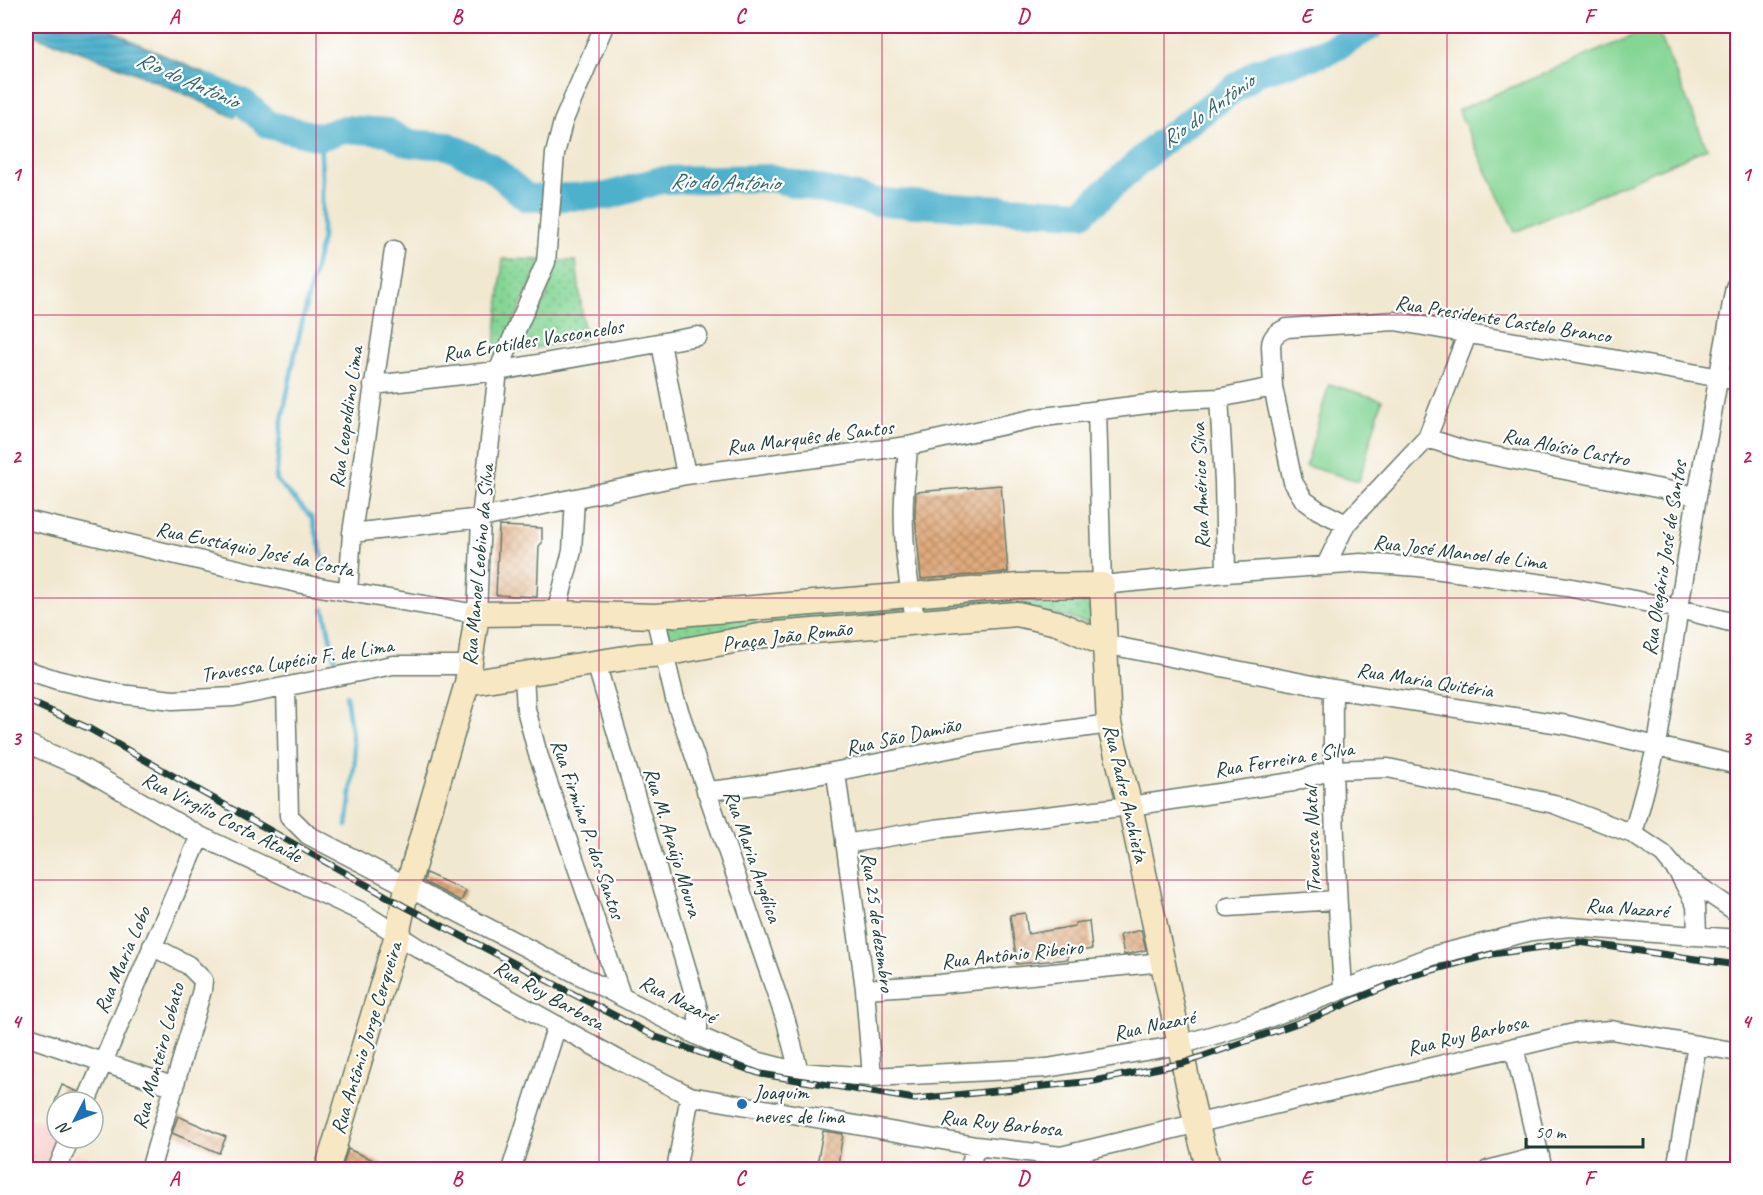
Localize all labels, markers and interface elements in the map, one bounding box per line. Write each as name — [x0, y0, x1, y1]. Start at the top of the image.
text: A — [169, 4, 181, 29]
text: B — [452, 4, 464, 29]
text: C — [735, 4, 747, 29]
text: D — [1017, 4, 1031, 29]
text: E — [1301, 4, 1315, 29]
text: F — [1584, 4, 1598, 29]
water label: Rio do Antônio — [132, 45, 247, 116]
water label: Rio do Antônio — [1155, 65, 1263, 154]
text: 1 — [12, 162, 23, 187]
text: 1 — [1742, 162, 1753, 187]
water label: Rio do Antônio — [670, 167, 784, 197]
street label: Rua Presidente Castelo Branco — [1393, 289, 1615, 349]
street label: Rua Erotildes Vasconcelos — [441, 313, 627, 367]
street label: Rua Leopoldino Lima — [323, 342, 369, 489]
street label: Rua Marquês de Santos — [725, 414, 897, 460]
street label: Rua Américo Silva — [1185, 421, 1215, 549]
street label: Rua Aloísio Castro — [1500, 422, 1633, 472]
text: 2 — [12, 444, 23, 469]
text: 2 — [1742, 444, 1753, 469]
street label: Rua Olegário José de Santos — [1636, 457, 1692, 657]
street label: Rua Manoel Leobino da Silva — [456, 461, 500, 667]
street label: Rua Eustáquio José da Costa — [154, 515, 358, 583]
street label: Rua José Manoel de Lima — [1372, 528, 1551, 576]
street label: Praça João Romão — [721, 615, 855, 657]
street label: Travessa Lupécio F. de Lima — [199, 632, 397, 688]
street label: Rua Maria Quitéria — [1355, 656, 1497, 704]
street label: Rua São Damião — [843, 711, 964, 761]
street label: Rua Padre Anchieta — [1097, 721, 1155, 866]
text: 3 — [12, 726, 23, 751]
text: 3 — [1742, 726, 1753, 751]
street label: Rua Ferreira e Silva — [1212, 735, 1358, 783]
street label: Rua Firmino P. dos Santos — [545, 736, 632, 924]
street label: Rua M. Araújo Moura — [638, 764, 709, 922]
street label: Rua Virgílio Costa Ataíde — [138, 766, 308, 869]
street label: Travessa Natal — [1297, 783, 1327, 894]
street label: Rua Maria Angélica — [718, 786, 788, 927]
street label: Rua 25 de dezembro — [855, 851, 901, 995]
street label: Rua Nazaré — [1585, 892, 1672, 924]
street label: Rua Maria Lobo — [88, 901, 157, 1017]
street label: Rua Antônio Ribeiro — [940, 933, 1086, 974]
street label: Rua Antônio Jorge Cerqueira — [324, 936, 408, 1137]
street label: Rua Ruy Barbosa — [489, 954, 611, 1037]
street label: Rua Nazaré — [635, 969, 724, 1031]
street label: Rua Monteiro Lobato — [126, 979, 190, 1132]
street label: Rua Nazaré — [1111, 1003, 1200, 1046]
street label: Rua Ruy Barbosa — [1405, 1008, 1532, 1061]
text: 4 — [12, 1009, 24, 1034]
text: 4 — [1742, 1009, 1754, 1034]
place label: Joaquim neves de lima — [753, 1079, 846, 1129]
north arrow — [45, 1090, 105, 1150]
marker: Joaquim neves de lima — [735, 1097, 749, 1111]
street label: Rua Ruy Barbosa — [939, 1104, 1065, 1143]
scale bar — [1526, 1111, 1643, 1149]
text: N — [52, 1117, 75, 1140]
text: 50 m — [1535, 1121, 1568, 1143]
text: A — [169, 1166, 181, 1191]
text: B — [452, 1166, 464, 1191]
text: C — [735, 1166, 747, 1191]
text: D — [1017, 1166, 1031, 1191]
text: E — [1301, 1166, 1315, 1191]
text: F — [1584, 1166, 1598, 1191]

